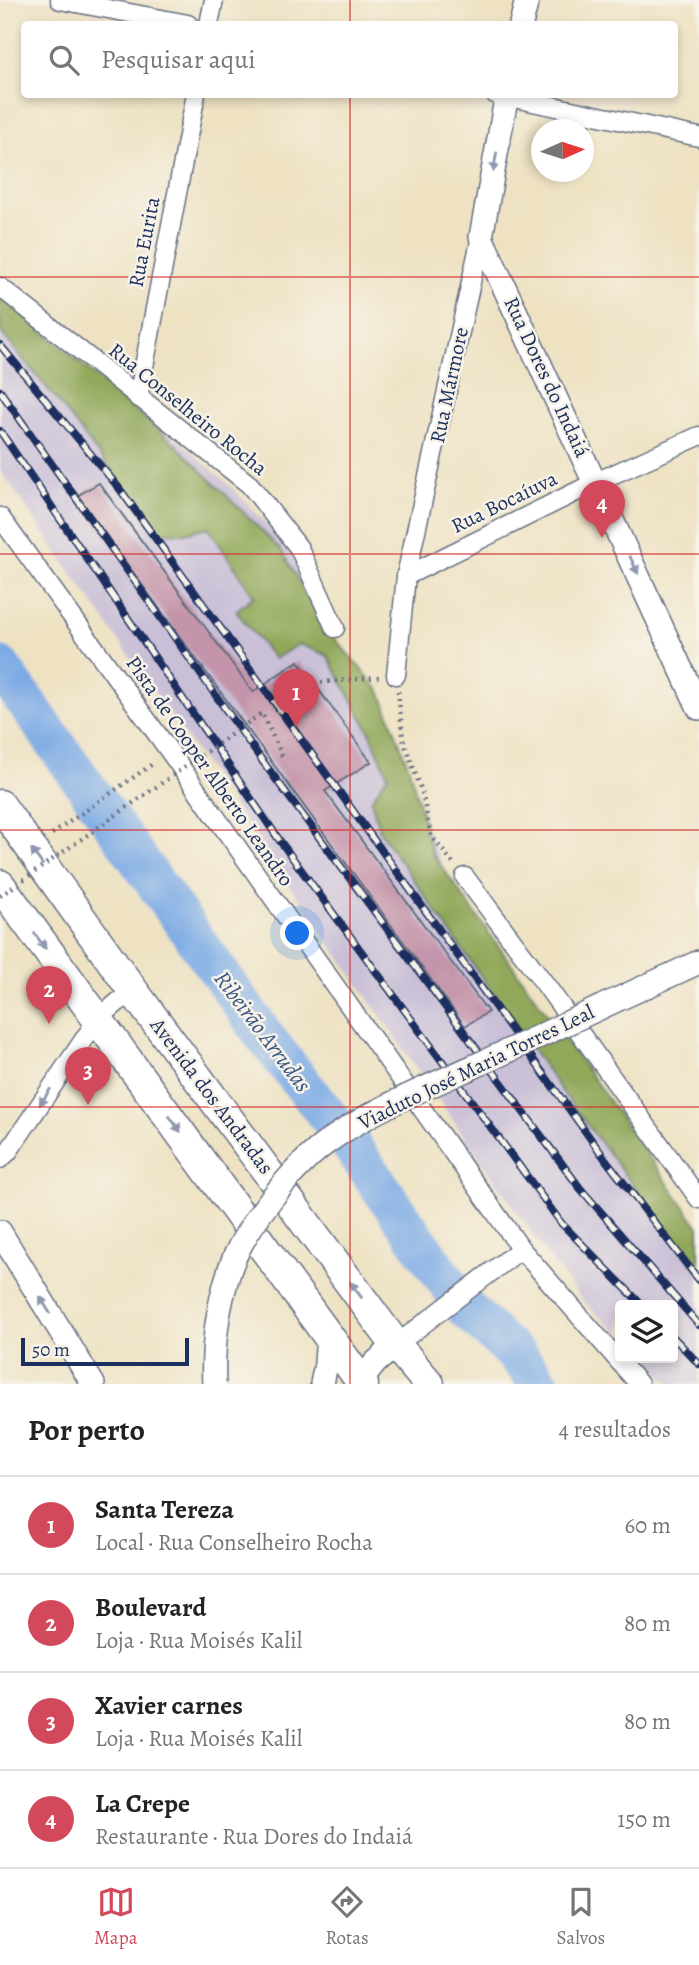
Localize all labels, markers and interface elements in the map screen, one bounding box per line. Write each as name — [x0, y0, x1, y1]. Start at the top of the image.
search box — [21, 21, 678, 98]
icon: search — [45, 41, 83, 79]
text: Pesquisar aqui — [101, 42, 256, 77]
north arrow — [531, 119, 594, 182]
one-way arrow — [489, 151, 500, 173]
street label: Rua Eurita — [122, 194, 167, 290]
street label: Rua Dores do Indaiá — [498, 292, 597, 462]
street label: Rua Mármore — [423, 324, 475, 446]
street label: Rua Conselheiro Rocha — [103, 336, 273, 482]
street label: Rua Bocaíuva — [446, 464, 562, 540]
pin: 4 — [579, 480, 625, 538]
one-way arrow — [629, 555, 640, 576]
street label: Pista de Cooper Alberto Leandro — [120, 650, 300, 892]
pin: 1 — [273, 669, 319, 727]
one-way arrow — [30, 848, 44, 866]
your location — [280, 916, 314, 950]
one-way arrow — [33, 932, 47, 950]
water label: Ribeirão Arrudas — [207, 964, 318, 1098]
pin: 2 — [26, 966, 72, 1024]
street label: Viaduto José Maria Torres Leal — [353, 998, 599, 1137]
street label: Avenida dos Andradas — [143, 1011, 280, 1180]
pin: 3 — [65, 1047, 111, 1105]
one-way arrow — [38, 1088, 52, 1106]
one-way arrow — [167, 1115, 181, 1133]
one-way arrow — [349, 1281, 363, 1299]
one-way arrow — [38, 1295, 51, 1315]
map controls — [615, 1300, 678, 1363]
button: layers — [615, 1300, 678, 1363]
scale bar — [21, 1335, 189, 1367]
text: 50 m — [32, 1337, 70, 1363]
text: Por perto — [28, 1410, 145, 1450]
text: 4 resultados — [558, 1414, 671, 1445]
text: Santa Tereza — [95, 1492, 234, 1527]
text: 1 — [47, 1510, 55, 1541]
text: 60 m — [624, 1510, 671, 1541]
text: Local · Rua Conselheiro Rocha — [95, 1527, 373, 1558]
text: Boulevard — [95, 1590, 206, 1625]
text: 2 — [45, 1608, 57, 1639]
text: 80 m — [624, 1608, 671, 1639]
text: Loja · Rua Moisés Kalil — [95, 1625, 302, 1656]
text: Xavier carnes — [95, 1688, 243, 1723]
text: 3 — [46, 1706, 56, 1737]
text: 80 m — [624, 1706, 671, 1737]
text: Loja · Rua Moisés Kalil — [95, 1723, 302, 1754]
text: La Crepe — [95, 1786, 190, 1821]
text: 4 — [46, 1804, 56, 1835]
text: 150 m — [617, 1804, 671, 1835]
text: Restaurante · Rua Dores do Indaiá — [95, 1821, 413, 1852]
tab: Mapa — [94, 1883, 138, 1951]
tab: Rotas — [325, 1883, 369, 1951]
tab: Salvos — [557, 1883, 605, 1951]

